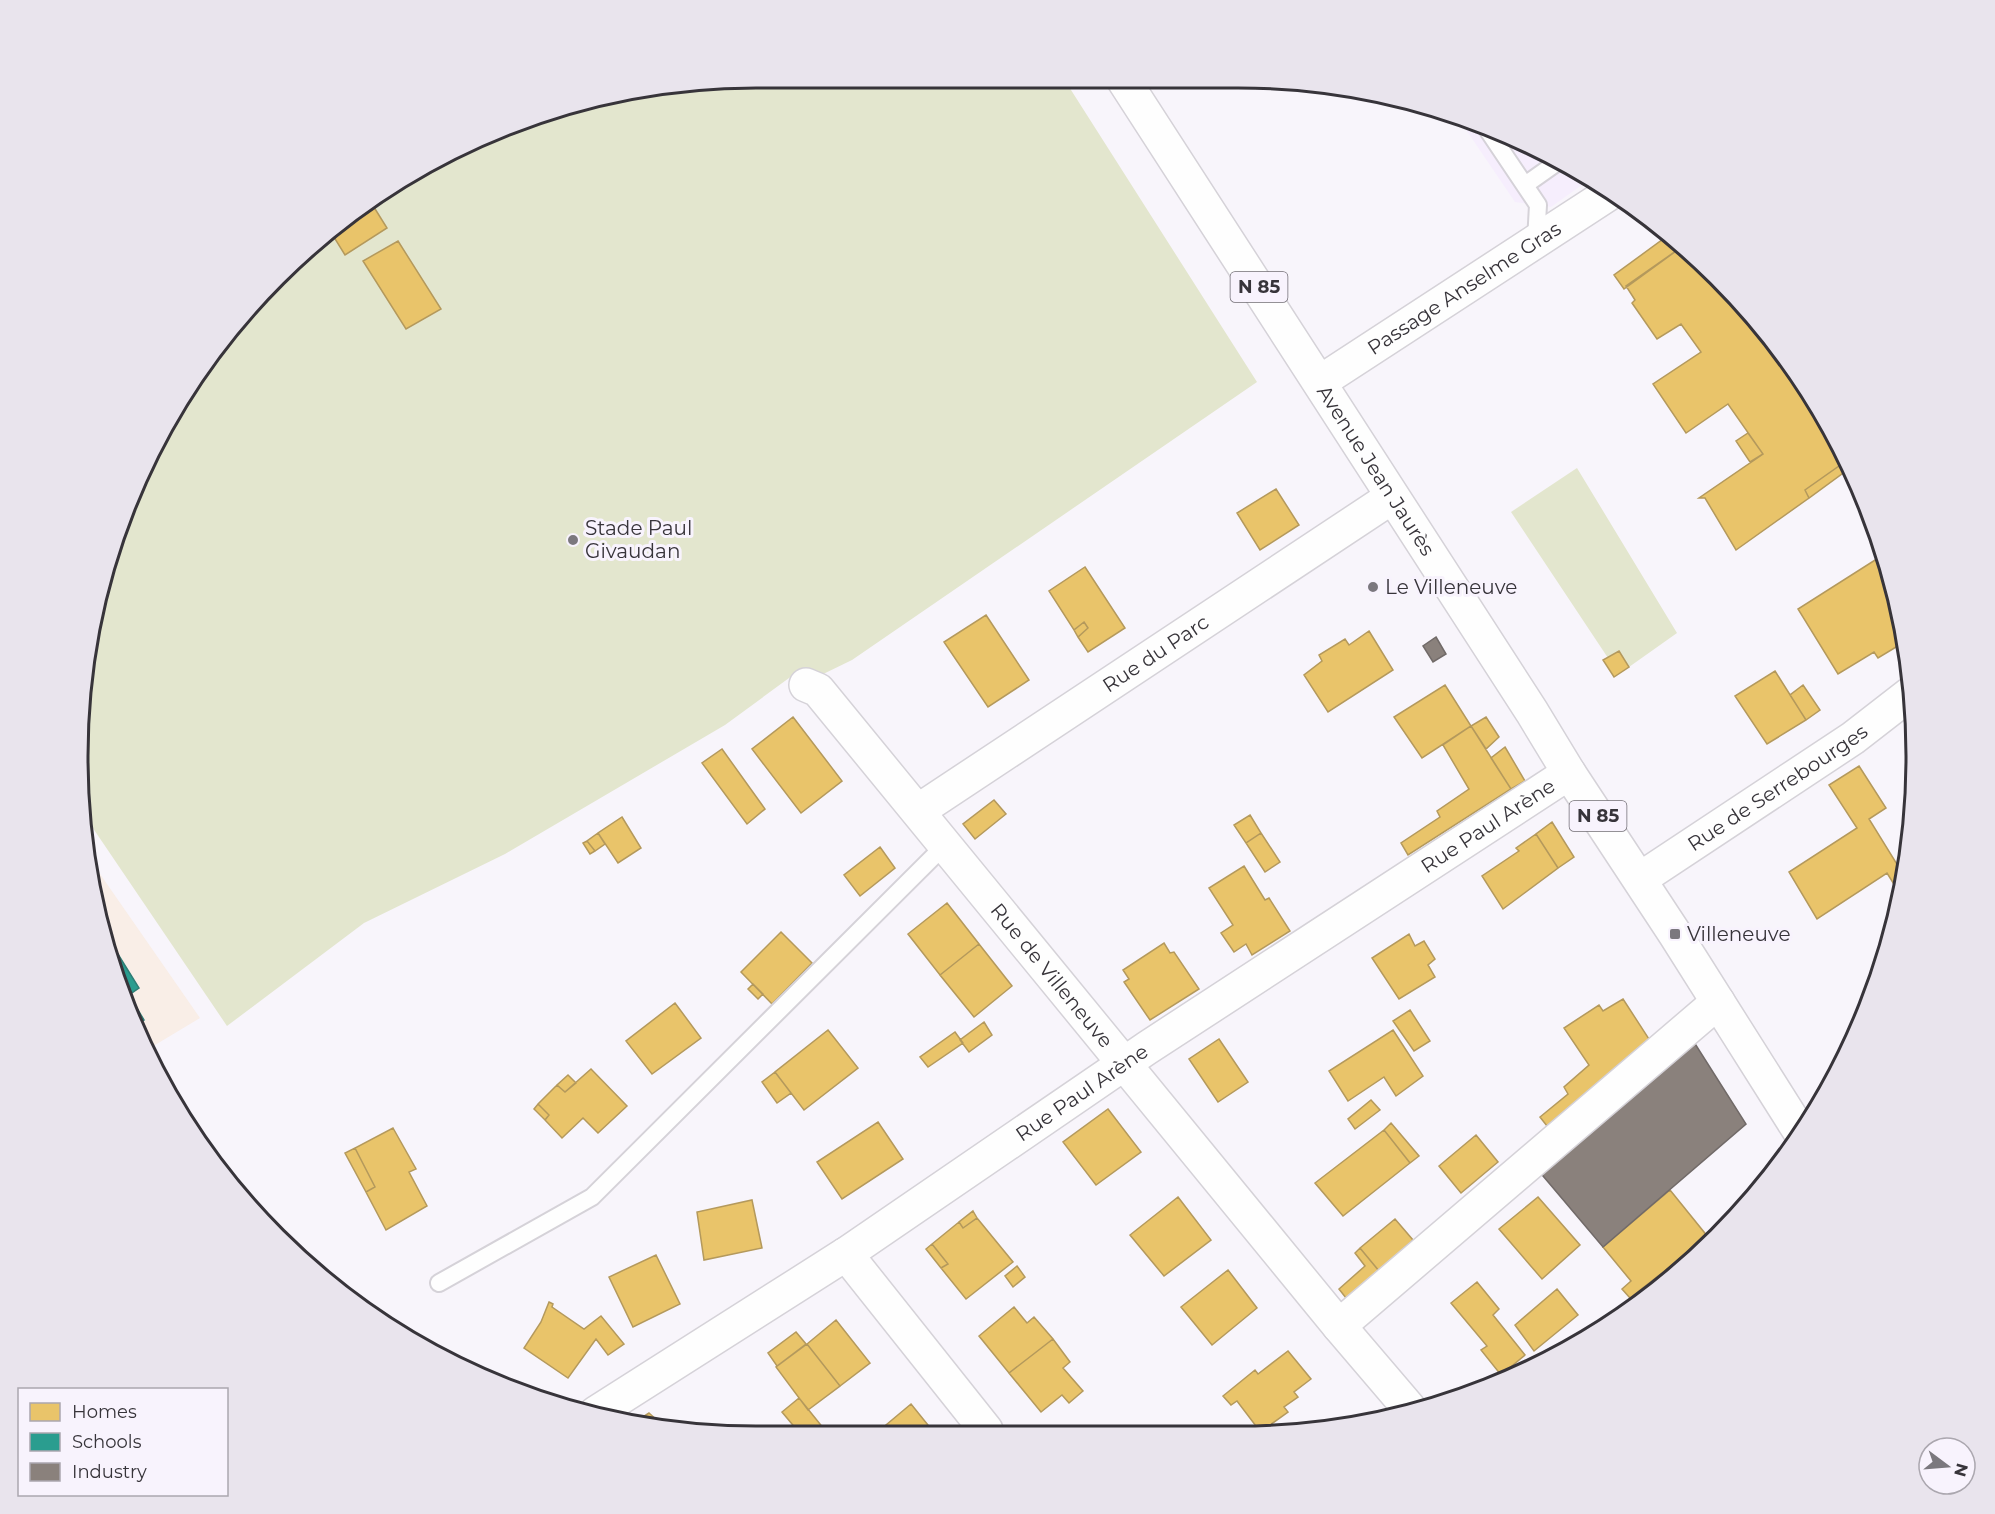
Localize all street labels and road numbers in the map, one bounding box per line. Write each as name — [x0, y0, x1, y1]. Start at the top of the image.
street label: Passage Anselme Gras — [1363, 216, 1566, 360]
road number: N 85 — [1230, 272, 1288, 302]
street label: Avenue Jean Jaurès — [1312, 381, 1440, 560]
street label: Rue du Parc — [1098, 610, 1213, 697]
street label: Rue de Serrebourges — [1683, 719, 1873, 856]
street label: Rue Paul Arène — [1416, 773, 1559, 878]
road number: N 85 — [1570, 801, 1626, 831]
street label: Rue de Villeneuve — [986, 898, 1118, 1053]
street label: Rue Paul Arène — [1011, 1039, 1153, 1146]

